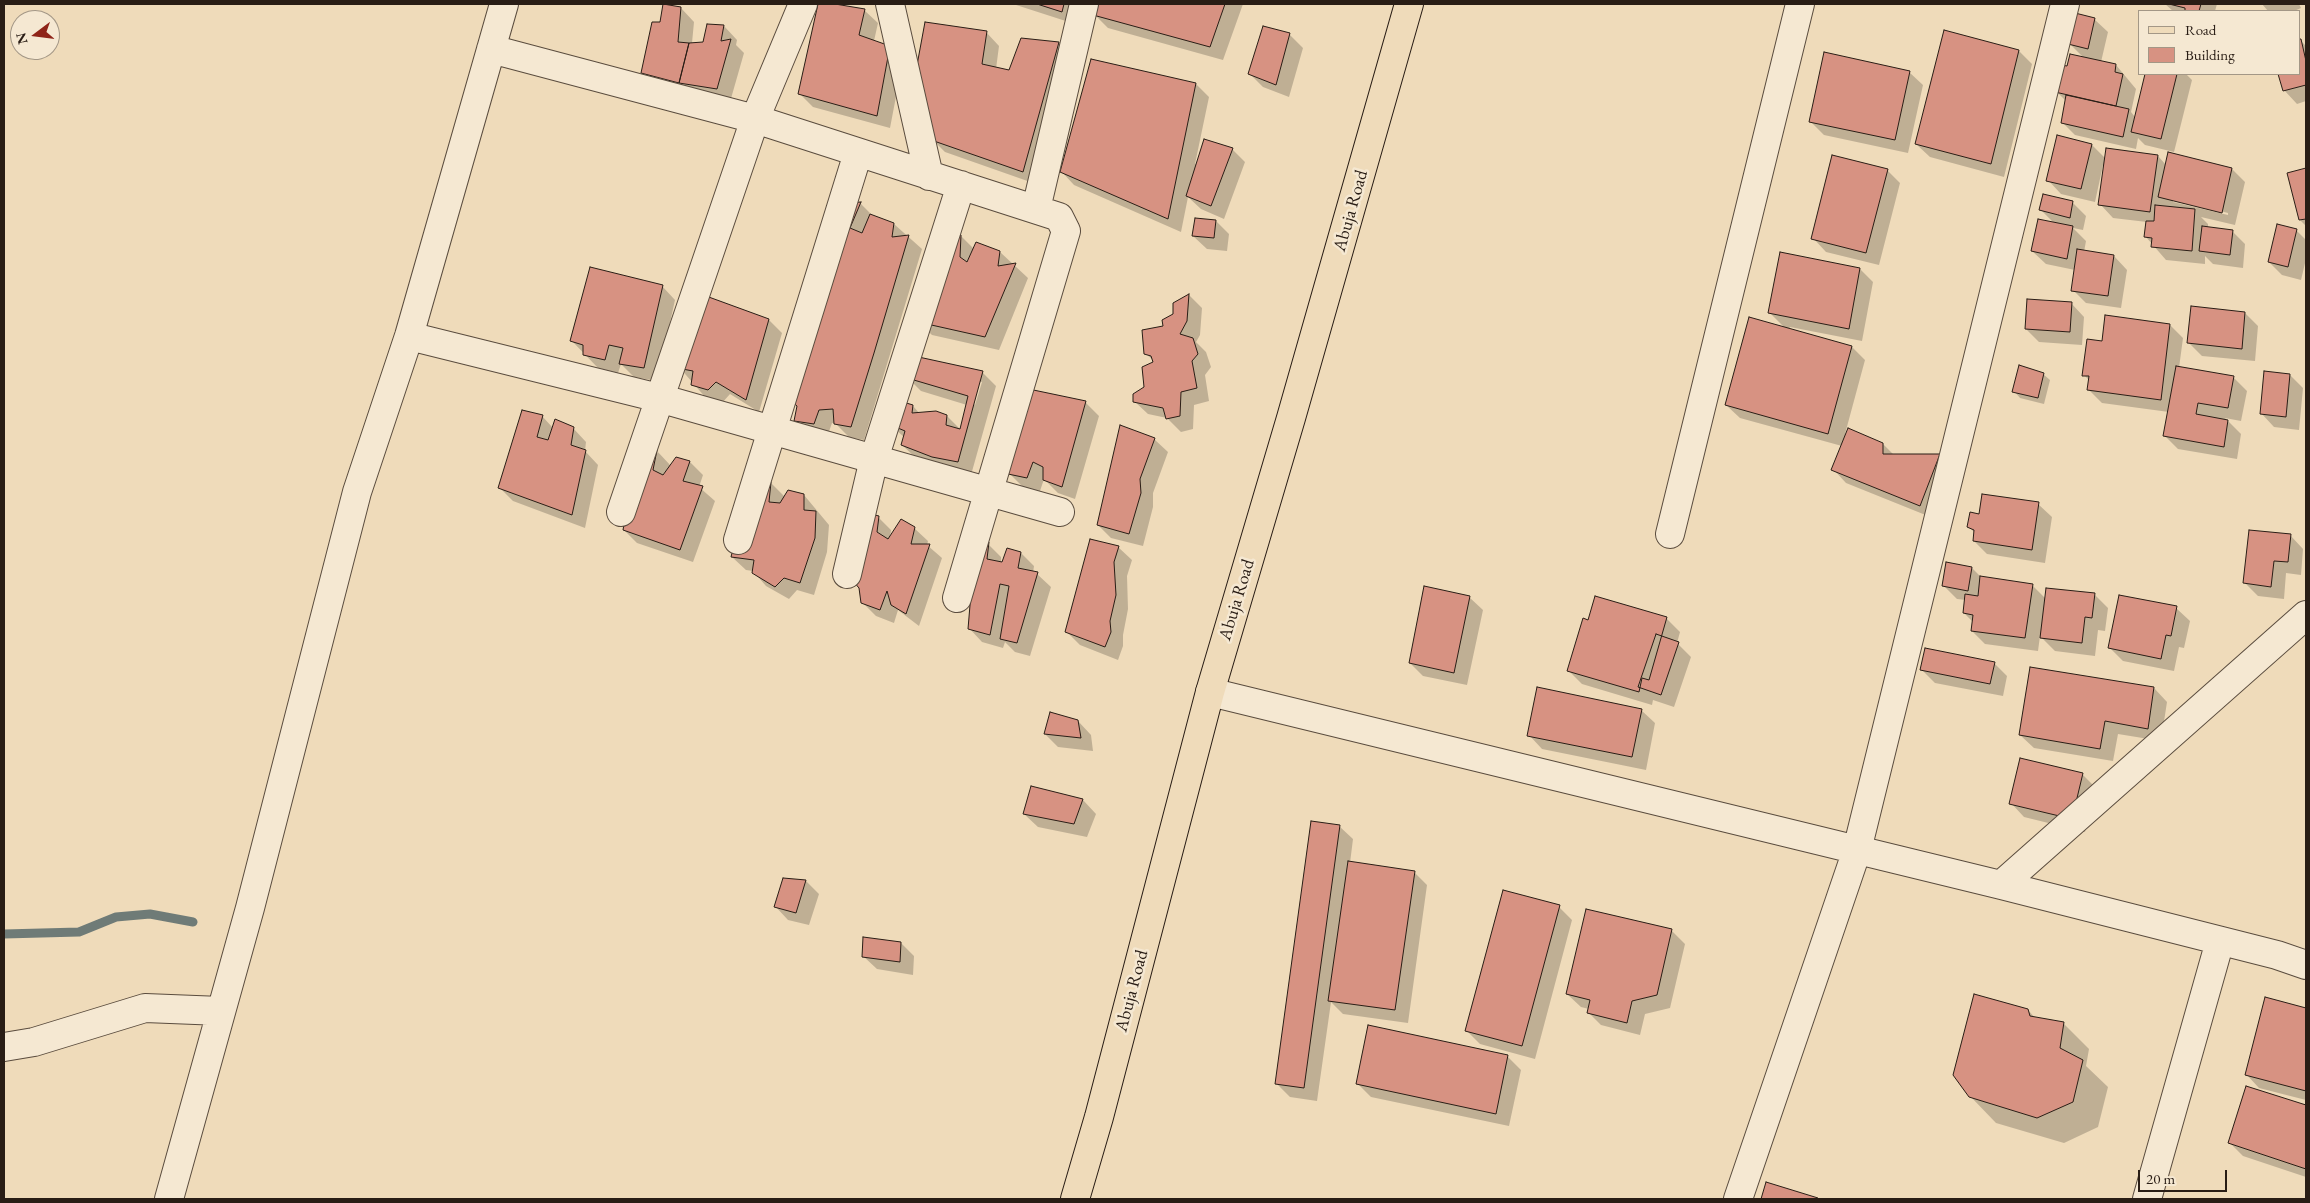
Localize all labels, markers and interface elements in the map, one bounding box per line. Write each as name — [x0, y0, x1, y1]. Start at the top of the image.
north arrow — [10, 10, 60, 60]
legend — [2138, 10, 2300, 75]
text: Road — [2185, 20, 2216, 39]
text: N — [11, 31, 32, 46]
text: Building — [2185, 45, 2235, 64]
street label: Abuja Road — [1329, 168, 1373, 254]
street label: Abuja Road — [1214, 557, 1260, 643]
street label: Abuja Road — [1111, 948, 1153, 1034]
scale bar — [2140, 1160, 2229, 1192]
text: 20 m — [2146, 1169, 2175, 1188]

